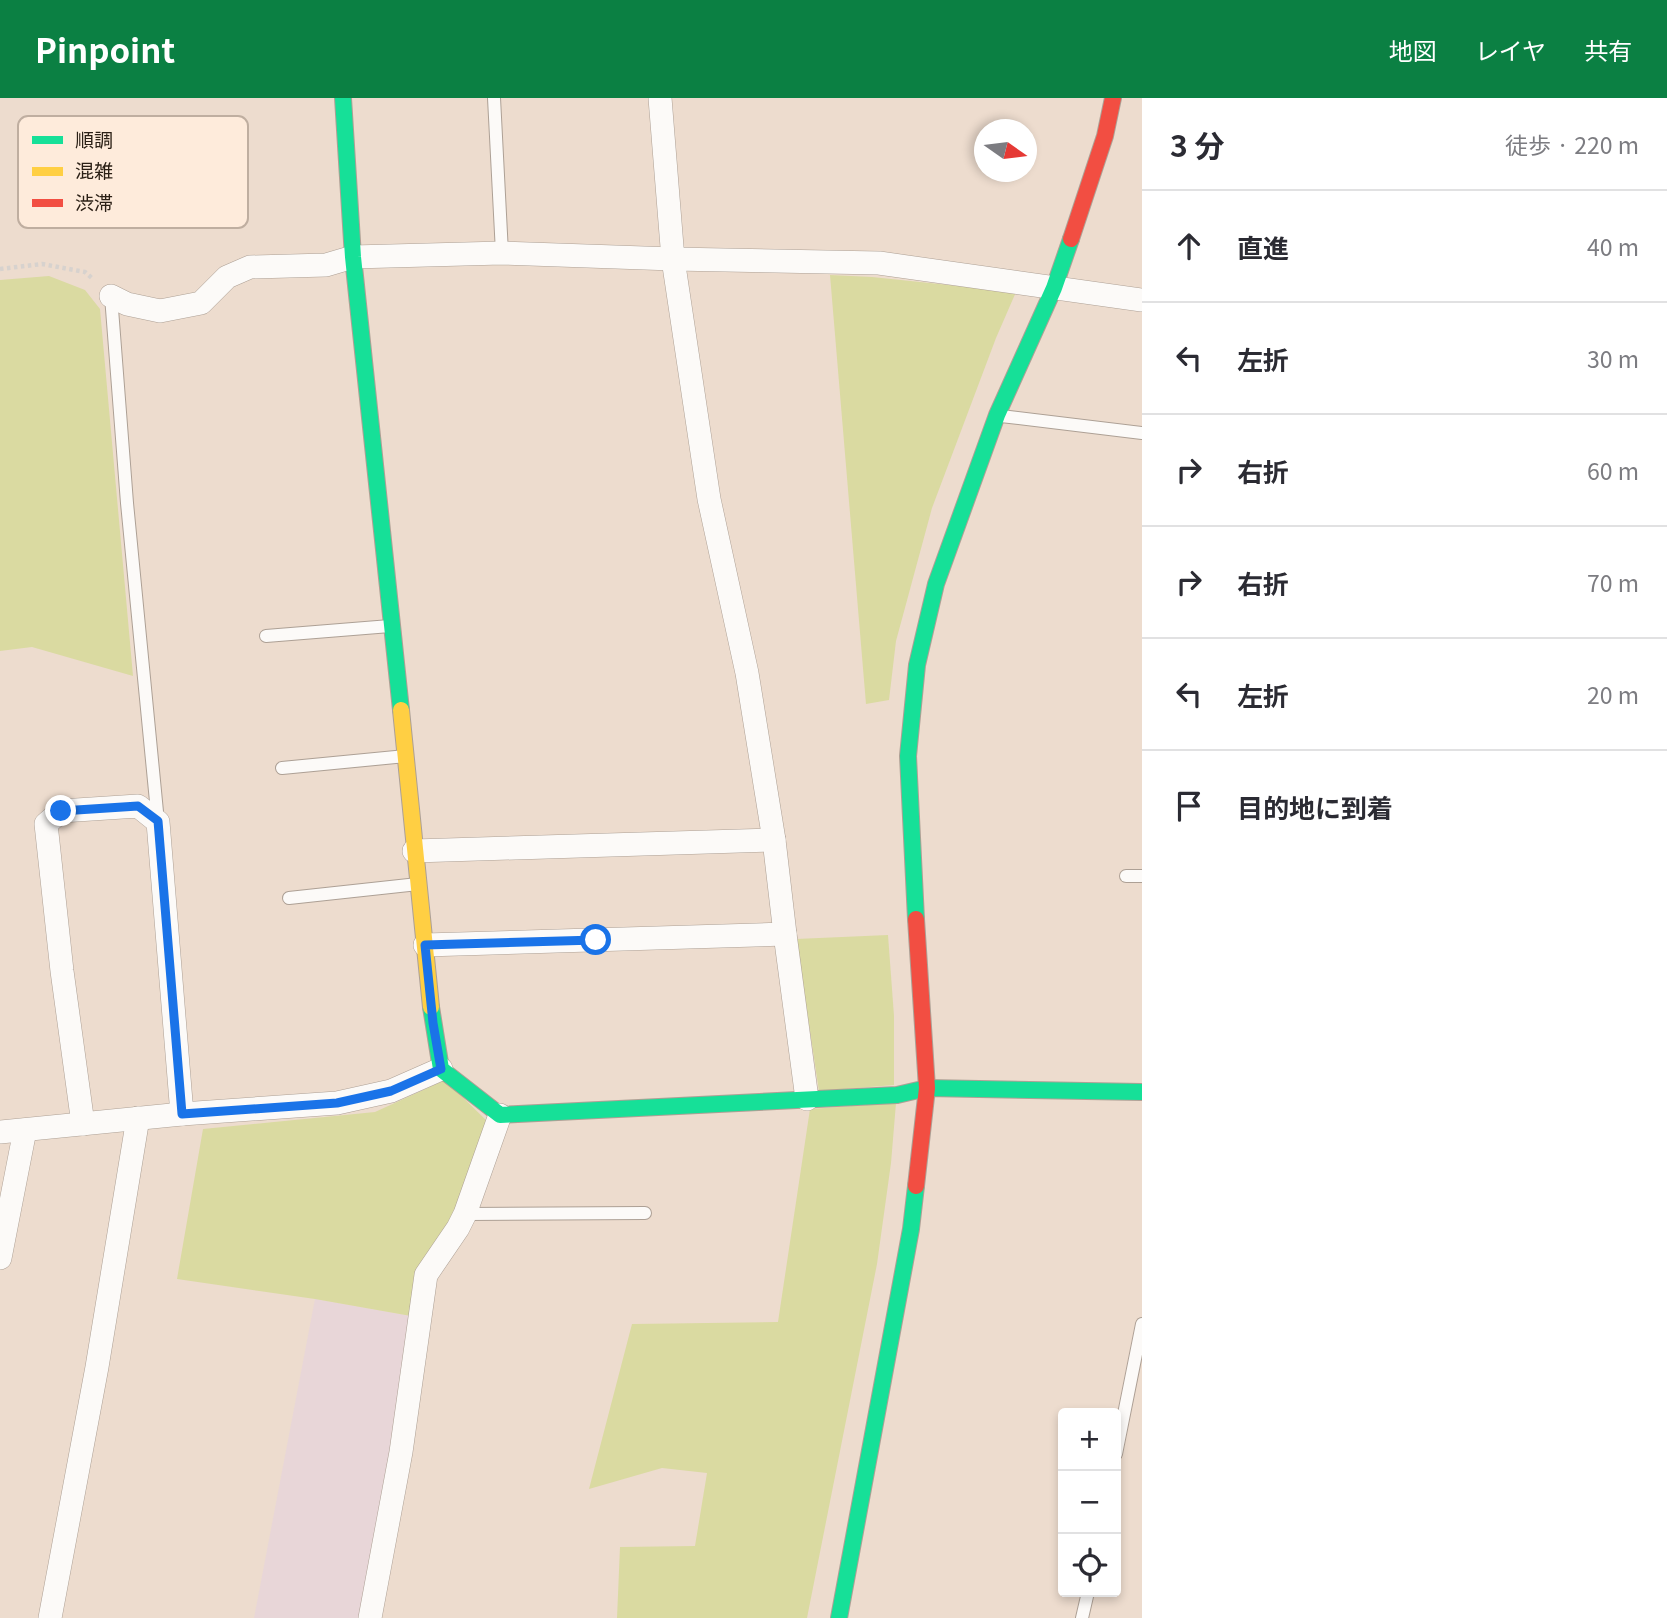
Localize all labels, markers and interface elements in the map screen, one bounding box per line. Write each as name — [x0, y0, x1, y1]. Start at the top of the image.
text: Pinpoint — [35, 25, 175, 73]
text: 地図 — [1389, 32, 1437, 67]
text: レイヤ — [1475, 32, 1546, 67]
text: 共有 — [1584, 32, 1632, 67]
legend — [18, 116, 248, 228]
north arrow — [974, 119, 1037, 182]
text: 3 分 — [1170, 122, 1225, 166]
text: 順調 — [75, 125, 113, 152]
text: 徒歩 · 220 m — [1505, 127, 1639, 161]
text: 混雑 — [75, 156, 113, 183]
text: 渋滞 — [75, 188, 113, 215]
icon: ahead — [1170, 227, 1208, 265]
text: 直進 — [1237, 228, 1289, 265]
text: 40 m — [1587, 229, 1639, 263]
icon: left — [1170, 339, 1208, 377]
text: 左折 — [1237, 340, 1289, 377]
text: 30 m — [1587, 341, 1639, 375]
icon: right — [1170, 451, 1208, 489]
text: 右折 — [1237, 452, 1289, 489]
text: 60 m — [1587, 453, 1639, 487]
icon: right — [1170, 563, 1208, 601]
text: 右折 — [1237, 564, 1289, 601]
text: 70 m — [1587, 565, 1639, 599]
icon: left — [1170, 675, 1208, 713]
text: 左折 — [1237, 676, 1289, 713]
text: 20 m — [1587, 677, 1639, 711]
icon: arrive — [1170, 787, 1208, 825]
text: 目的地に到着 — [1237, 788, 1393, 825]
route end — [45, 795, 76, 826]
route start — [580, 924, 611, 955]
map controls — [1058, 1408, 1121, 1597]
button: + — [1058, 1408, 1121, 1471]
button: − — [1058, 1471, 1121, 1534]
button: locate — [1058, 1534, 1121, 1597]

